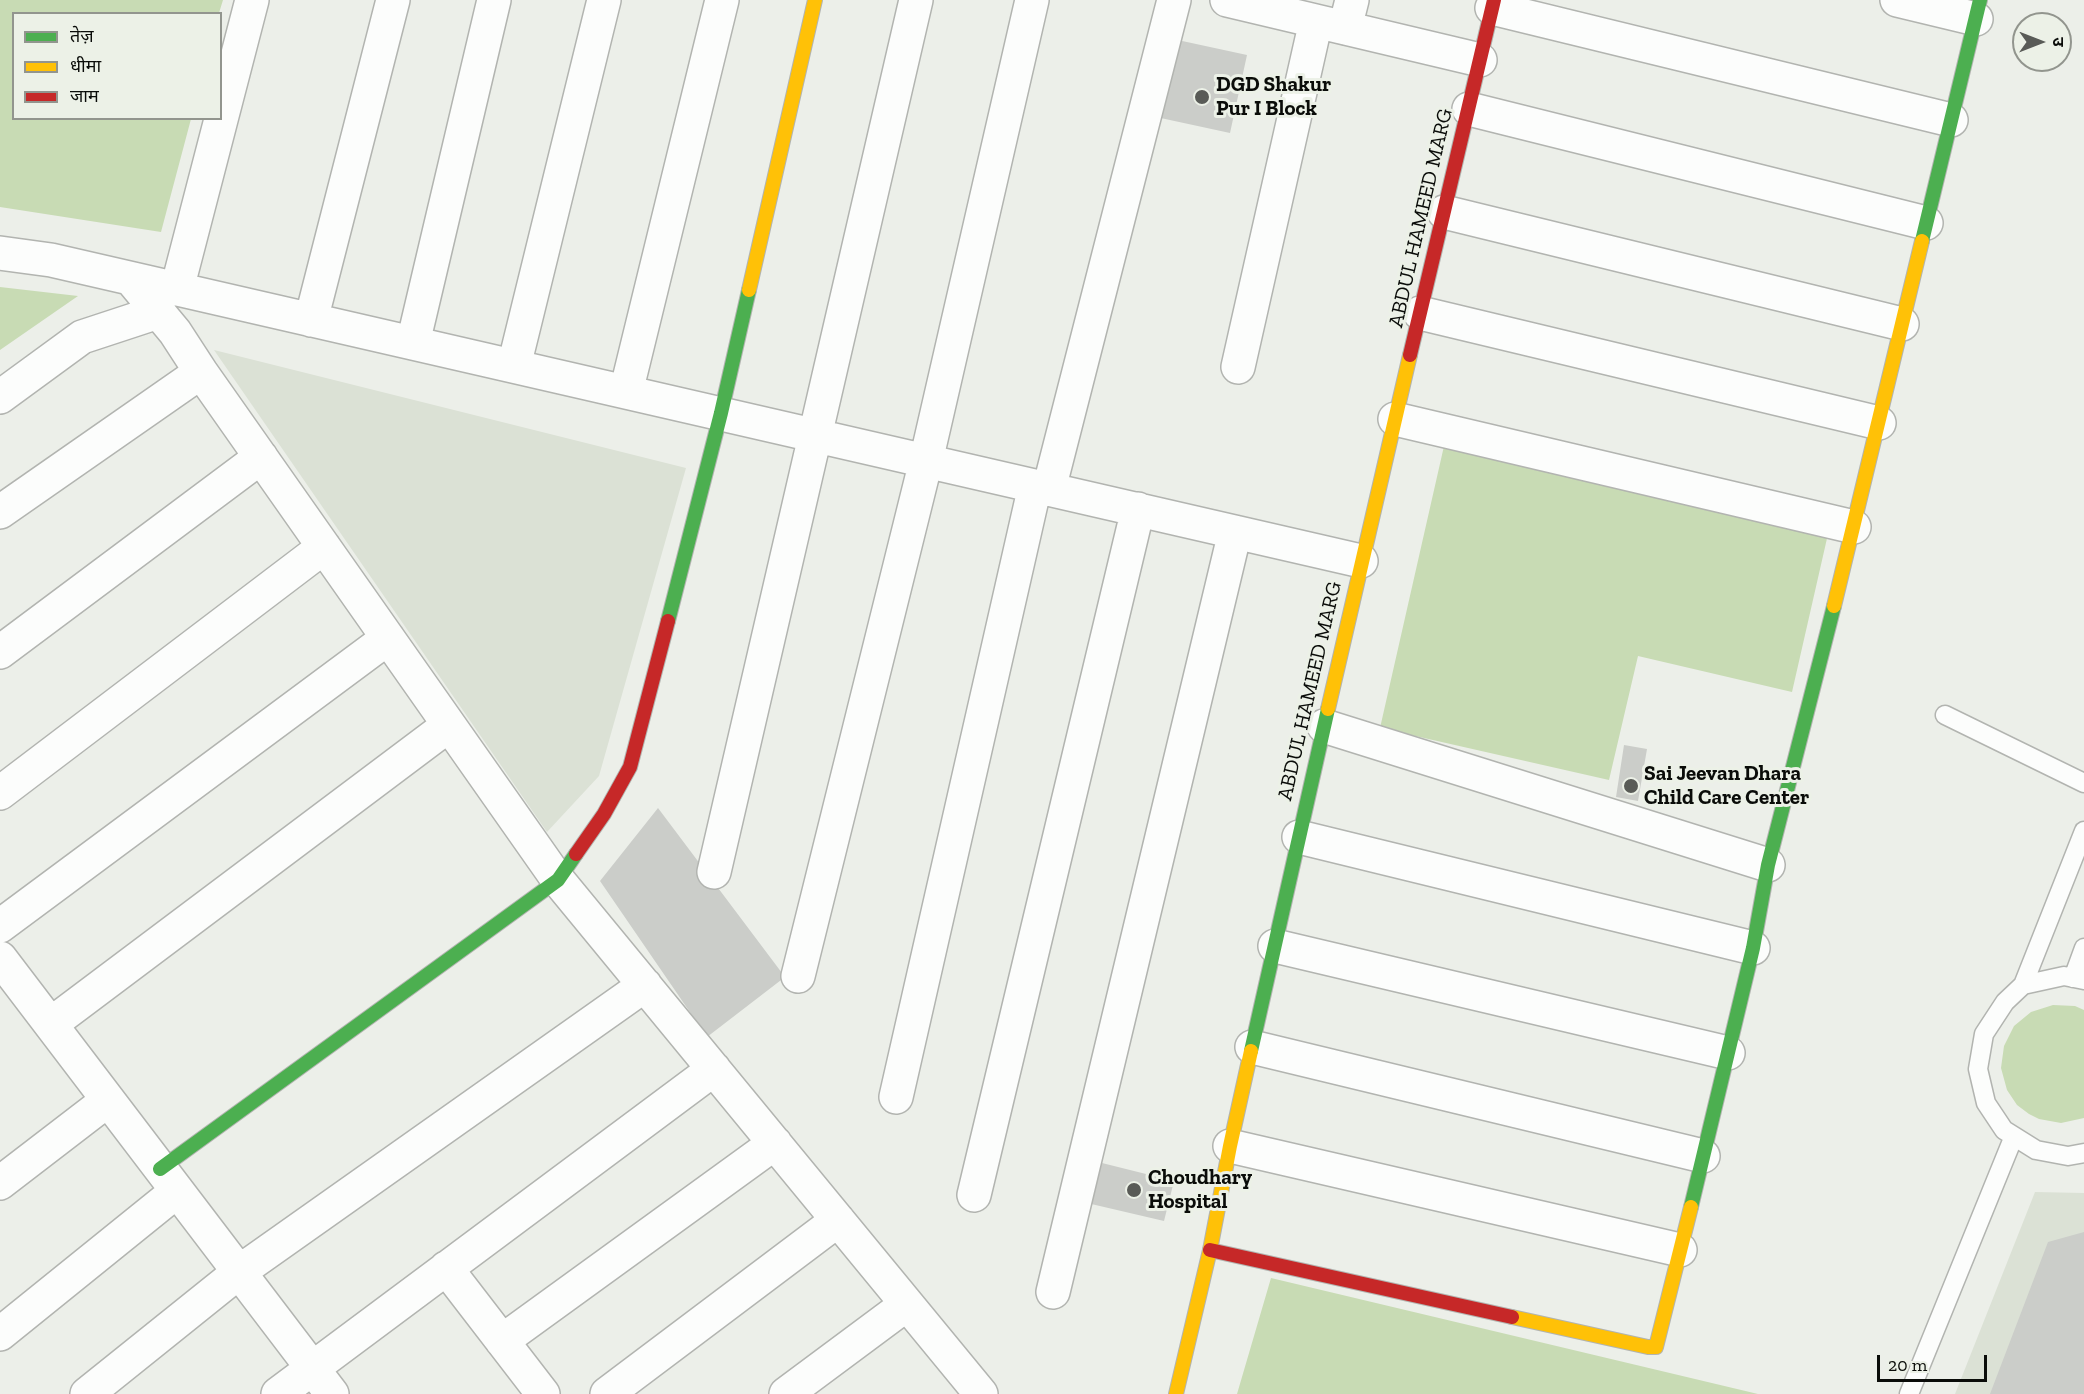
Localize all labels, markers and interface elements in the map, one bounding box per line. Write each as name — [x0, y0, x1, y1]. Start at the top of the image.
legend — [12, 12, 222, 120]
north arrow — [2012, 12, 2072, 72]
text: तेज़ — [70, 25, 94, 47]
text: उ — [2049, 37, 2068, 47]
text: धीमा — [70, 55, 101, 77]
place label: DGD Shakur Pur I Block — [1216, 72, 1331, 122]
text: जाम — [70, 85, 99, 107]
marker: DGD Shakur Pur I Block — [1193, 88, 1211, 106]
street label: ABDUL HAMEED MARG — [1384, 106, 1458, 330]
street label: ABDUL HAMEED MARG — [1273, 579, 1347, 803]
place label: Sai Jeevan Dhara Child Care Center — [1644, 761, 1809, 811]
marker: Sai Jeevan Dhara Child Care Center — [1622, 777, 1640, 795]
place label: Choudhary Hospital — [1148, 1165, 1252, 1215]
marker: Choudhary Hospital — [1125, 1181, 1143, 1199]
scale bar — [1880, 1343, 1990, 1381]
text: 20 m — [1888, 1354, 1927, 1376]

